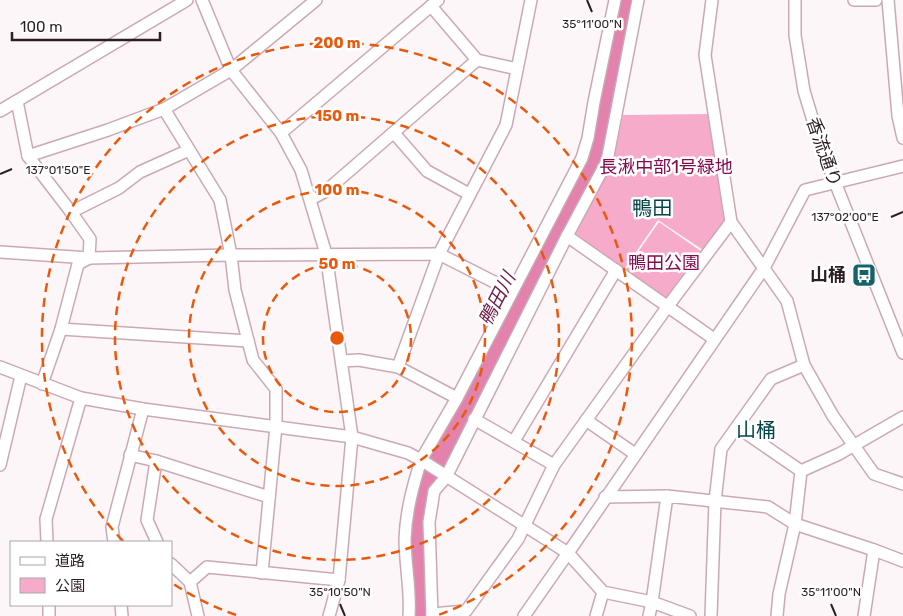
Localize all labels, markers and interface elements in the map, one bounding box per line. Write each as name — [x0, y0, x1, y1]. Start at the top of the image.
scale bar — [12, 10, 160, 42]
text: 35°11'00"N — [562, 17, 622, 31]
text: 100 m — [20, 18, 62, 36]
text: 200 m — [313, 34, 361, 52]
text: 150 m — [315, 107, 359, 125]
street label: 香流通り — [802, 114, 846, 190]
park label: 長湫中部1号緑地 — [599, 156, 733, 178]
text: 137°01'50"E — [25, 163, 91, 177]
text: 100 m — [315, 181, 359, 199]
district label: 鴨田 — [632, 196, 672, 220]
text: 137°02'00"E — [811, 210, 879, 224]
park label: 鴨田公園 — [628, 252, 700, 274]
text: 50 m — [319, 255, 355, 273]
bus stop icon: 山桶 — [851, 262, 877, 288]
place label: 山桶 — [810, 264, 846, 286]
water label: 鴨田川 — [474, 267, 521, 330]
centre of rings — [328, 329, 346, 347]
district label: 山桶 — [736, 418, 776, 442]
legend — [10, 541, 172, 606]
text: 道路 — [55, 552, 85, 570]
text: 公園 — [55, 577, 85, 595]
text: 35°10'50"N — [309, 585, 371, 599]
text: 35°11'00"N — [801, 585, 861, 599]

